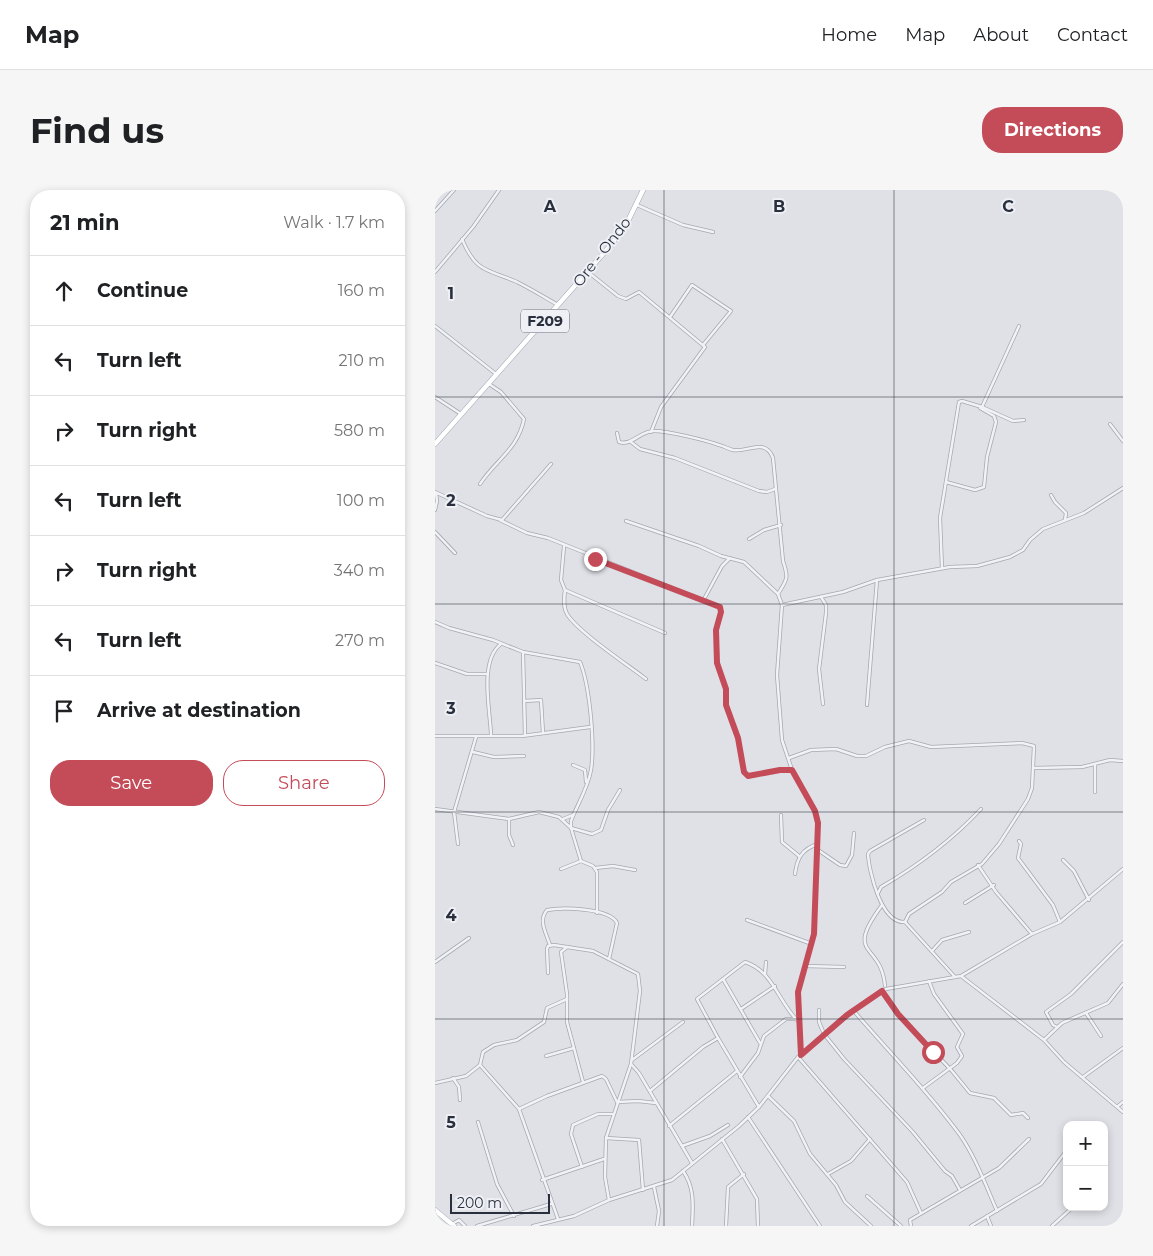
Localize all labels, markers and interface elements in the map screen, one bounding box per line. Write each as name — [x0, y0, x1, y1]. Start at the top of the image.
text: Map — [25, 20, 79, 49]
text: Home — [821, 24, 877, 46]
text: Map — [905, 24, 945, 46]
text: About — [973, 24, 1029, 46]
text: Contact — [1057, 24, 1128, 46]
button: Directions — [982, 107, 1123, 153]
text: Find us — [30, 109, 164, 152]
text: A — [543, 197, 557, 216]
text: B — [773, 197, 785, 216]
text: C — [1002, 197, 1014, 216]
text: 21 min — [50, 210, 119, 235]
text: Walk · 1.7 km — [283, 213, 385, 232]
street label: Ore - Ondo — [568, 213, 635, 290]
icon: ahead — [50, 277, 78, 305]
text: Continue — [97, 279, 188, 302]
text: 160 m — [338, 281, 385, 300]
text: 1 — [448, 284, 454, 303]
road number: F209 — [521, 310, 569, 332]
icon: left — [50, 347, 78, 375]
text: Turn left — [97, 349, 182, 372]
text: 210 m — [338, 351, 385, 370]
icon: right — [50, 417, 78, 445]
text: Turn right — [97, 419, 197, 442]
text: 580 m — [334, 421, 385, 440]
icon: left — [50, 487, 78, 515]
text: Turn left — [97, 489, 182, 512]
text: 100 m — [337, 491, 385, 510]
text: 2 — [446, 491, 456, 510]
route end — [584, 548, 607, 571]
icon: right — [50, 557, 78, 585]
text: Turn right — [97, 559, 197, 582]
text: 340 m — [334, 561, 385, 580]
icon: left — [50, 627, 78, 655]
text: Turn left — [97, 629, 182, 652]
text: 270 m — [335, 631, 385, 650]
icon: arrive — [50, 697, 78, 725]
text: Arrive at destination — [97, 699, 301, 722]
text: 3 — [445, 699, 456, 718]
button: Save — [50, 760, 213, 806]
button: Share — [223, 760, 385, 806]
text: 4 — [445, 906, 457, 925]
route start — [922, 1041, 945, 1064]
text: 5 — [446, 1113, 456, 1132]
map controls — [1063, 1121, 1108, 1211]
button: + — [1063, 1121, 1108, 1166]
button: − — [1063, 1166, 1108, 1211]
scale bar — [450, 1191, 550, 1214]
text: 200 m — [457, 1194, 502, 1212]

